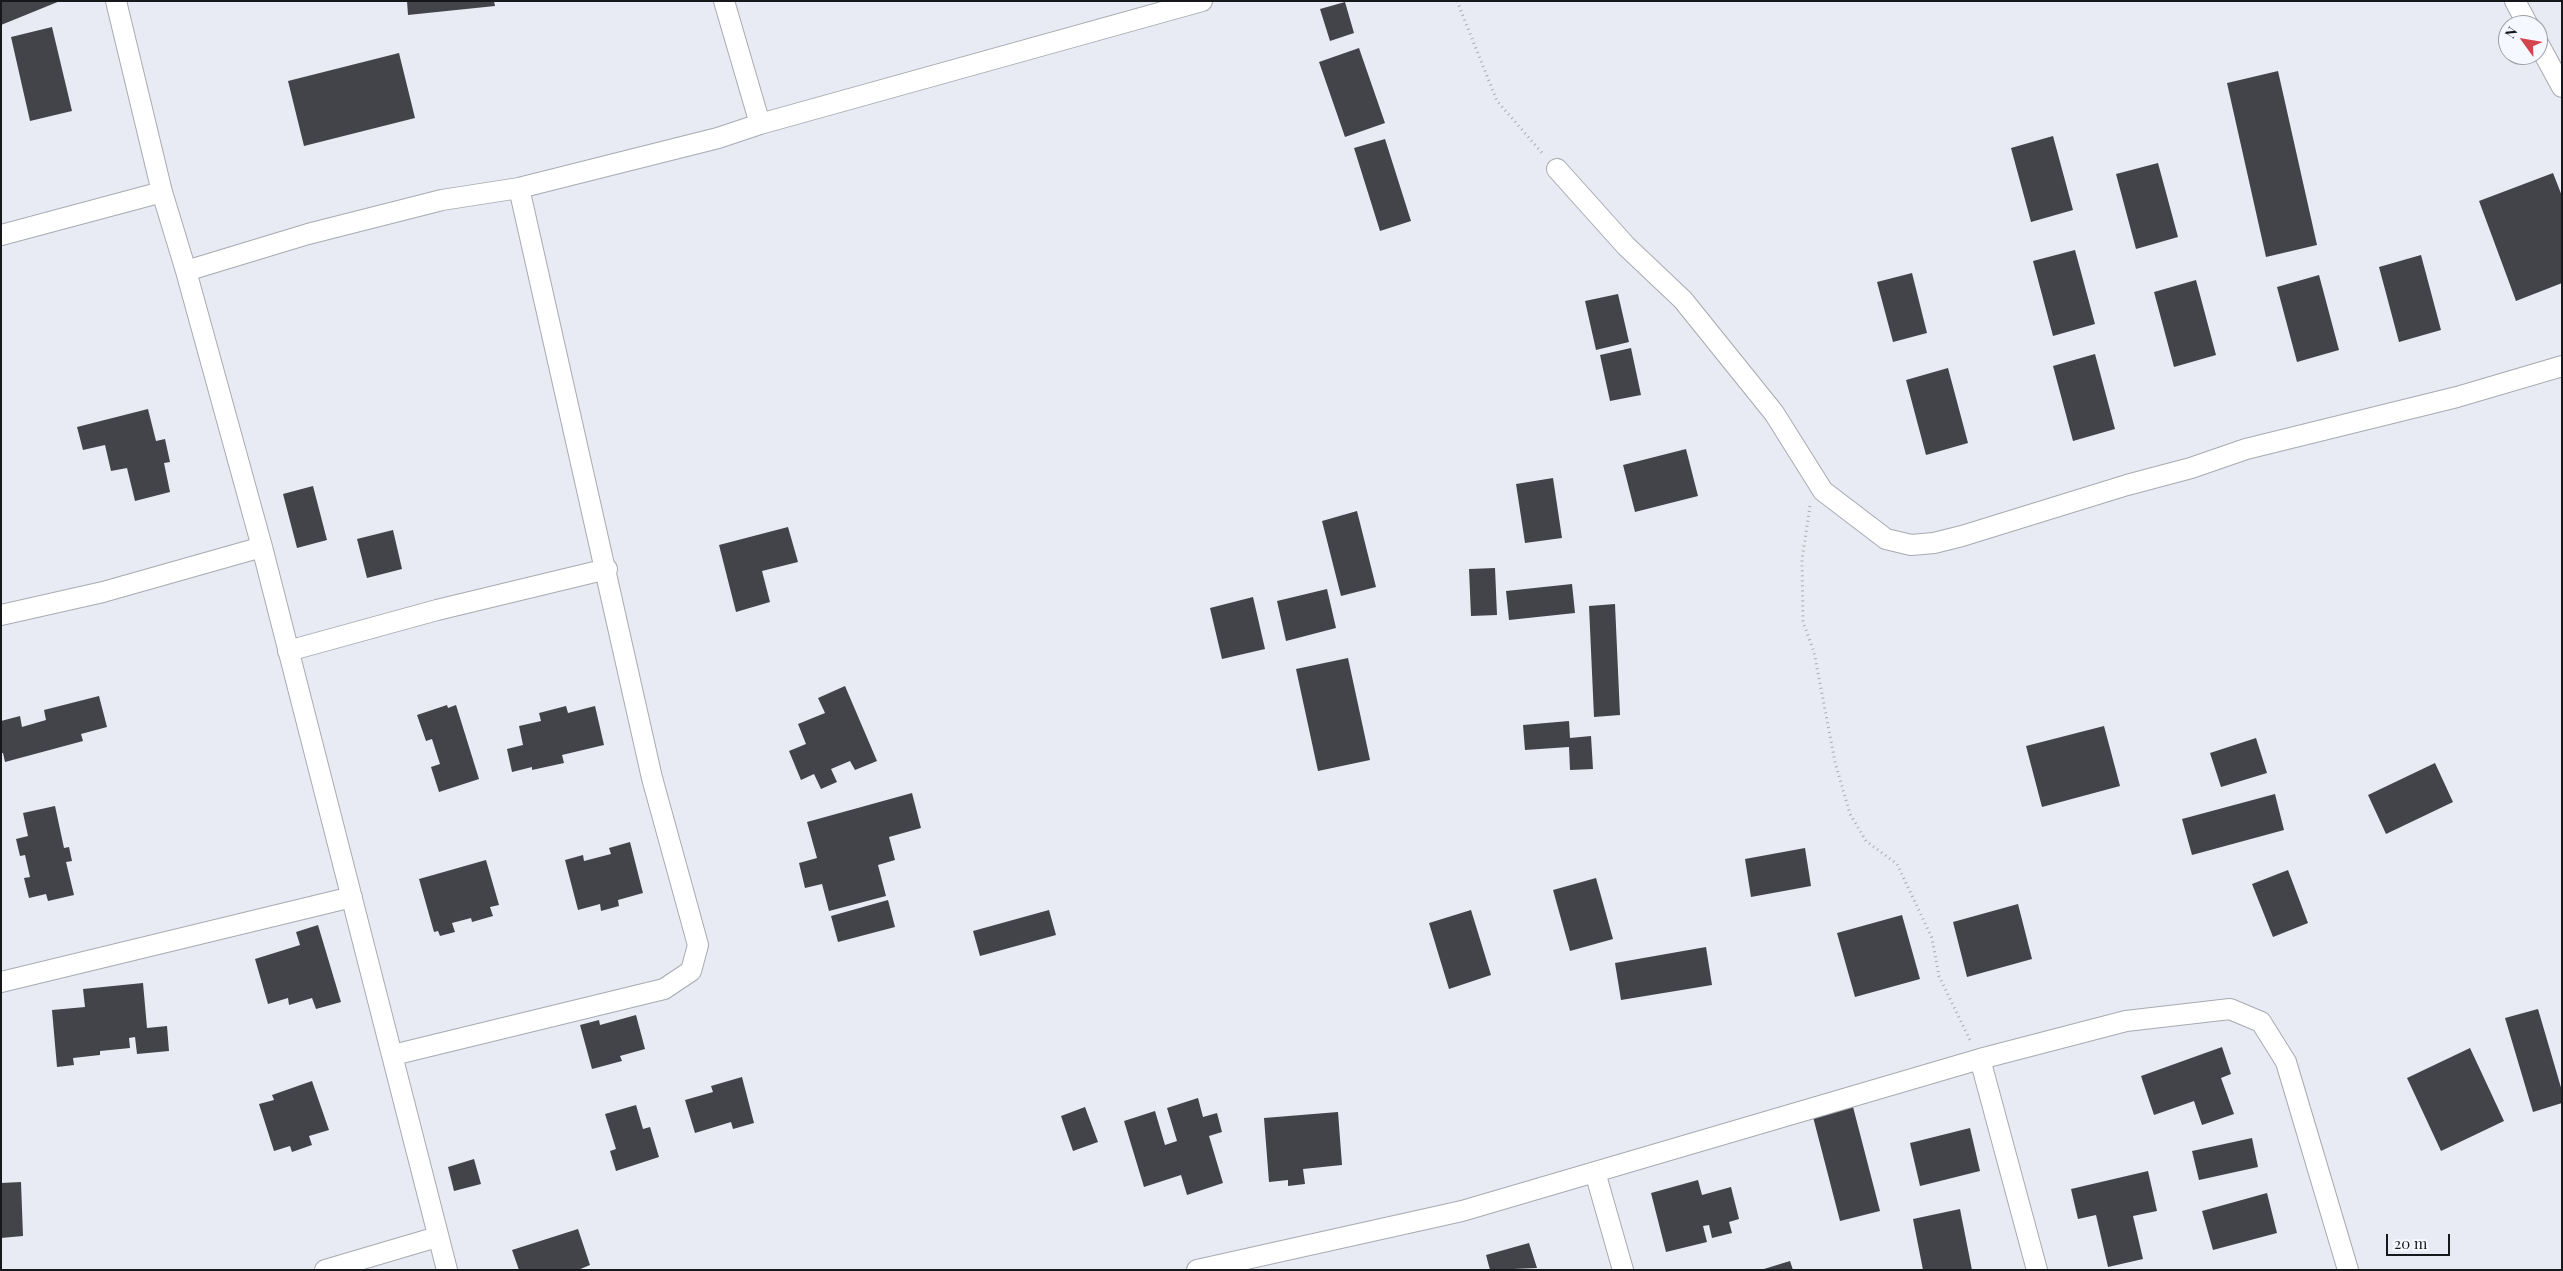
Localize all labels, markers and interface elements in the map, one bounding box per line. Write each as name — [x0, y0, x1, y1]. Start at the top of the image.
north arrow — [2498, 15, 2548, 65]
text: N — [2500, 23, 2521, 42]
scale bar — [2388, 1224, 2452, 1256]
text: 20 m — [2394, 1233, 2427, 1253]

